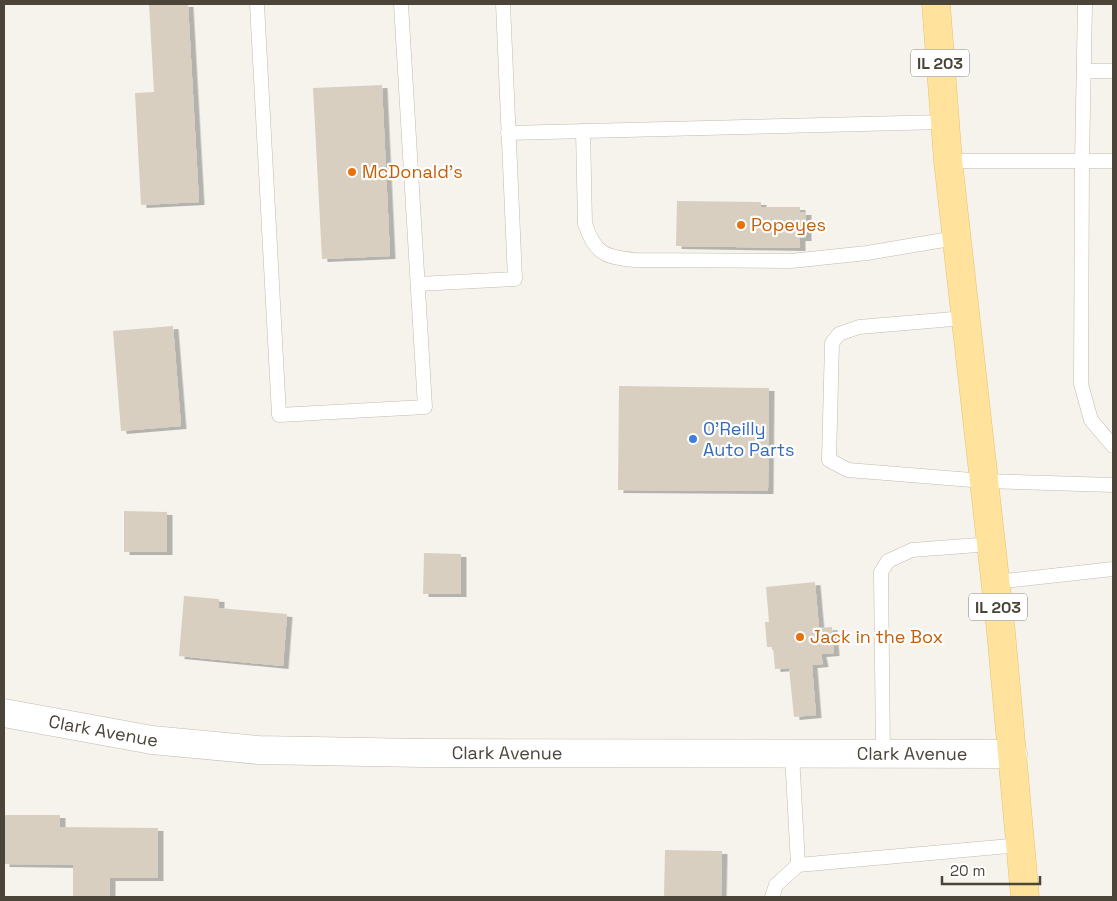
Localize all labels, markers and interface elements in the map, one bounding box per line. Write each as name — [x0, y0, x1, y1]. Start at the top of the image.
road number: IL 203 — [911, 49, 969, 76]
place label: McDonald's — [362, 160, 463, 183]
marker: McDonald's — [346, 166, 358, 178]
place label: Popeyes — [751, 213, 826, 236]
marker: Popeyes — [735, 219, 747, 231]
place label: O'Reilly Auto Parts — [703, 417, 795, 461]
marker: O'Reilly Auto Parts — [687, 433, 699, 445]
road number: IL 203 — [969, 594, 1027, 620]
place label: Jack in the Box — [810, 625, 943, 648]
marker: Jack in the Box — [794, 631, 806, 643]
street label: Clark Avenue — [47, 709, 159, 752]
street label: Clark Avenue — [452, 741, 562, 764]
street label: Clark Avenue — [857, 742, 967, 765]
scale bar — [942, 854, 1040, 886]
text: 20 m — [950, 861, 985, 880]

